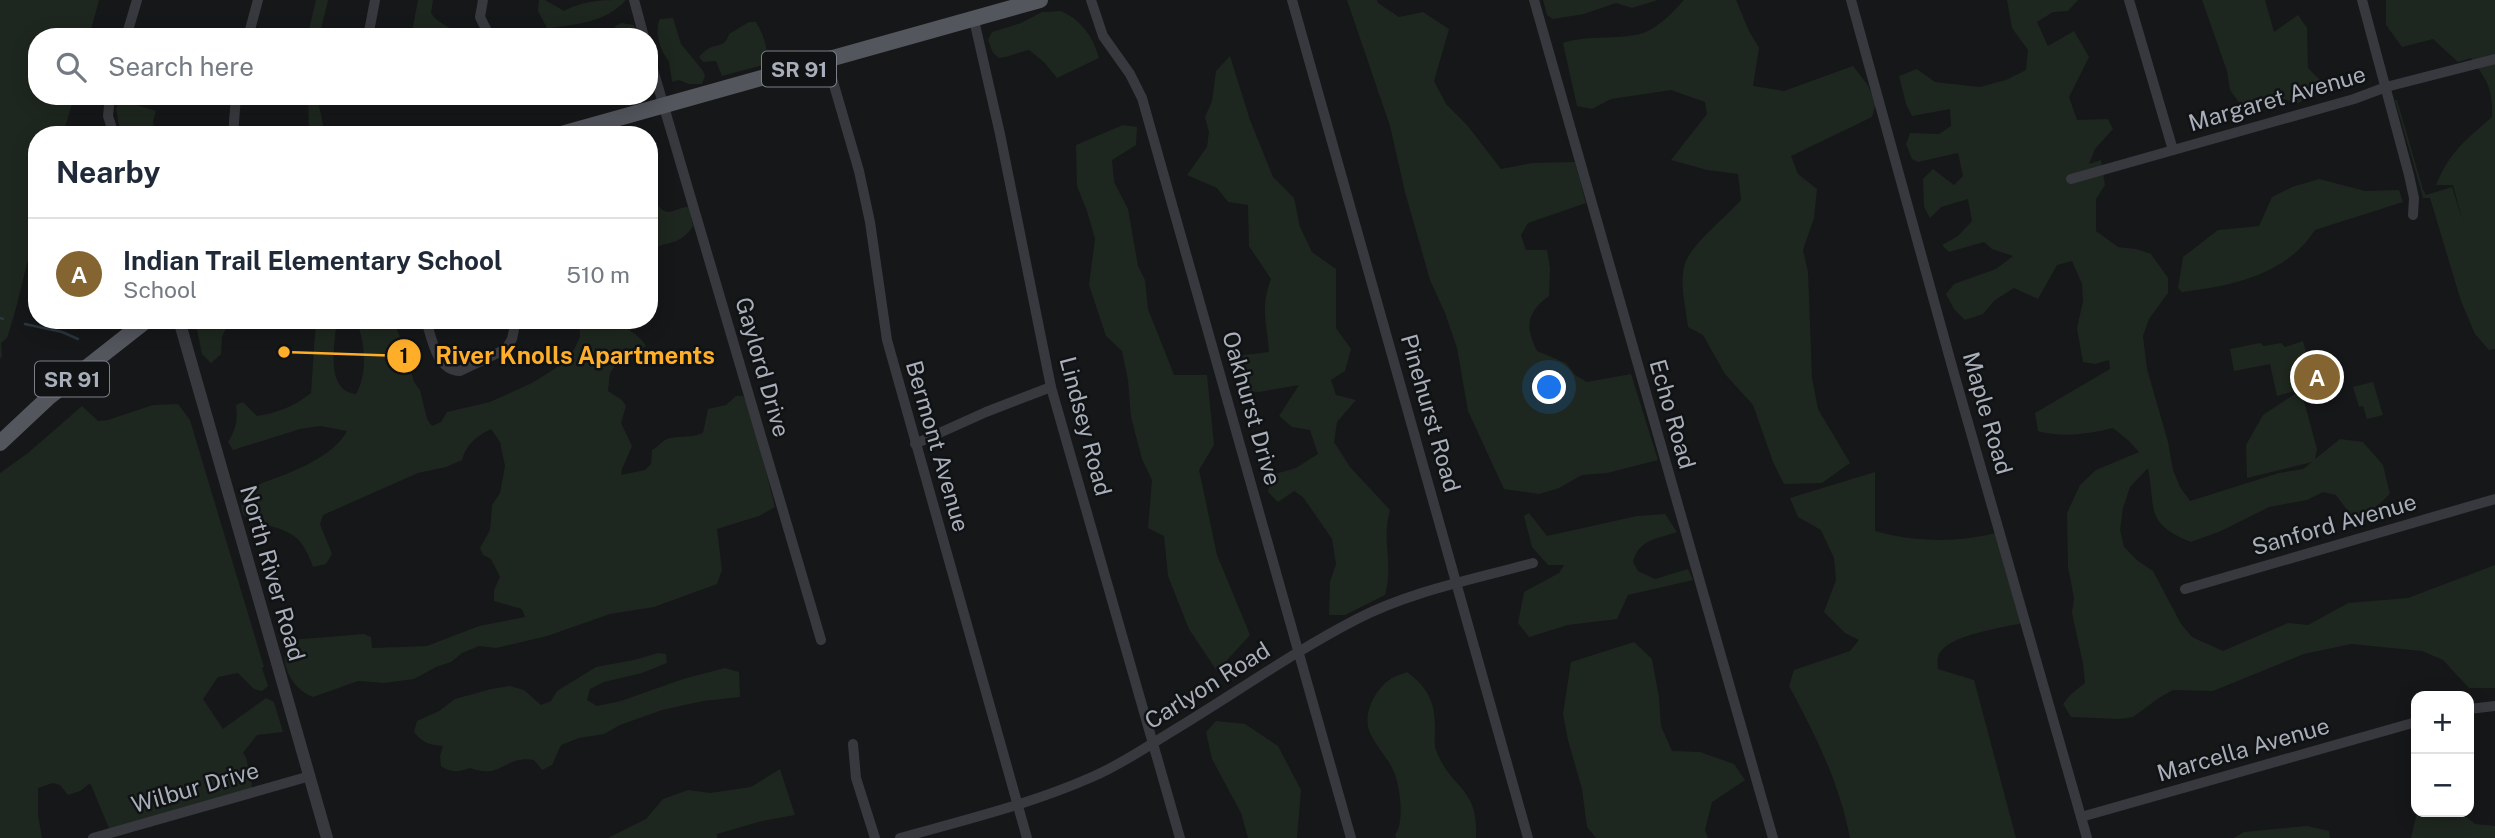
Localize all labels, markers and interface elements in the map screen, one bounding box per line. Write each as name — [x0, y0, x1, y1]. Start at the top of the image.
search box — [28, 28, 658, 105]
icon: search — [52, 48, 90, 86]
text: Search here — [108, 51, 254, 82]
road number: SR 91 — [762, 52, 836, 86]
street label: Margaret Avenue — [2185, 60, 2369, 136]
text: Nearby — [56, 154, 160, 190]
text: Indian Trail Elementary School — [123, 245, 503, 276]
text: A — [71, 261, 87, 288]
text: 510 m — [566, 261, 630, 288]
text: School — [123, 276, 197, 303]
street label: Gaylord Drive — [730, 294, 796, 440]
street label: Oakhurst Drive — [1217, 328, 1287, 488]
street label: Pinehurst Road — [1396, 331, 1466, 495]
callout: River Knolls Apartments — [386, 334, 729, 379]
text: River Knolls Apartments — [435, 341, 715, 369]
text: 1 — [400, 343, 409, 368]
street label: Maple Road — [1958, 349, 2018, 477]
pin: A — [2294, 351, 2340, 403]
street label: Lindsey Road — [1054, 353, 1118, 499]
street label: Echo Road — [1644, 356, 1702, 472]
street label: Bermont Avenue — [901, 357, 975, 535]
road number: SR 91 — [35, 362, 109, 396]
your location — [1532, 370, 1566, 404]
street label: North River Road — [235, 482, 311, 664]
street label: Sanford Avenue — [2249, 488, 2419, 560]
street label: Carlyon Road — [1140, 636, 1274, 734]
map controls — [2411, 691, 2474, 817]
button: + — [2411, 691, 2474, 754]
street label: Marcella Avenue — [2154, 711, 2332, 787]
button: − — [2411, 754, 2474, 817]
street label: Wilbur Drive — [128, 756, 262, 818]

